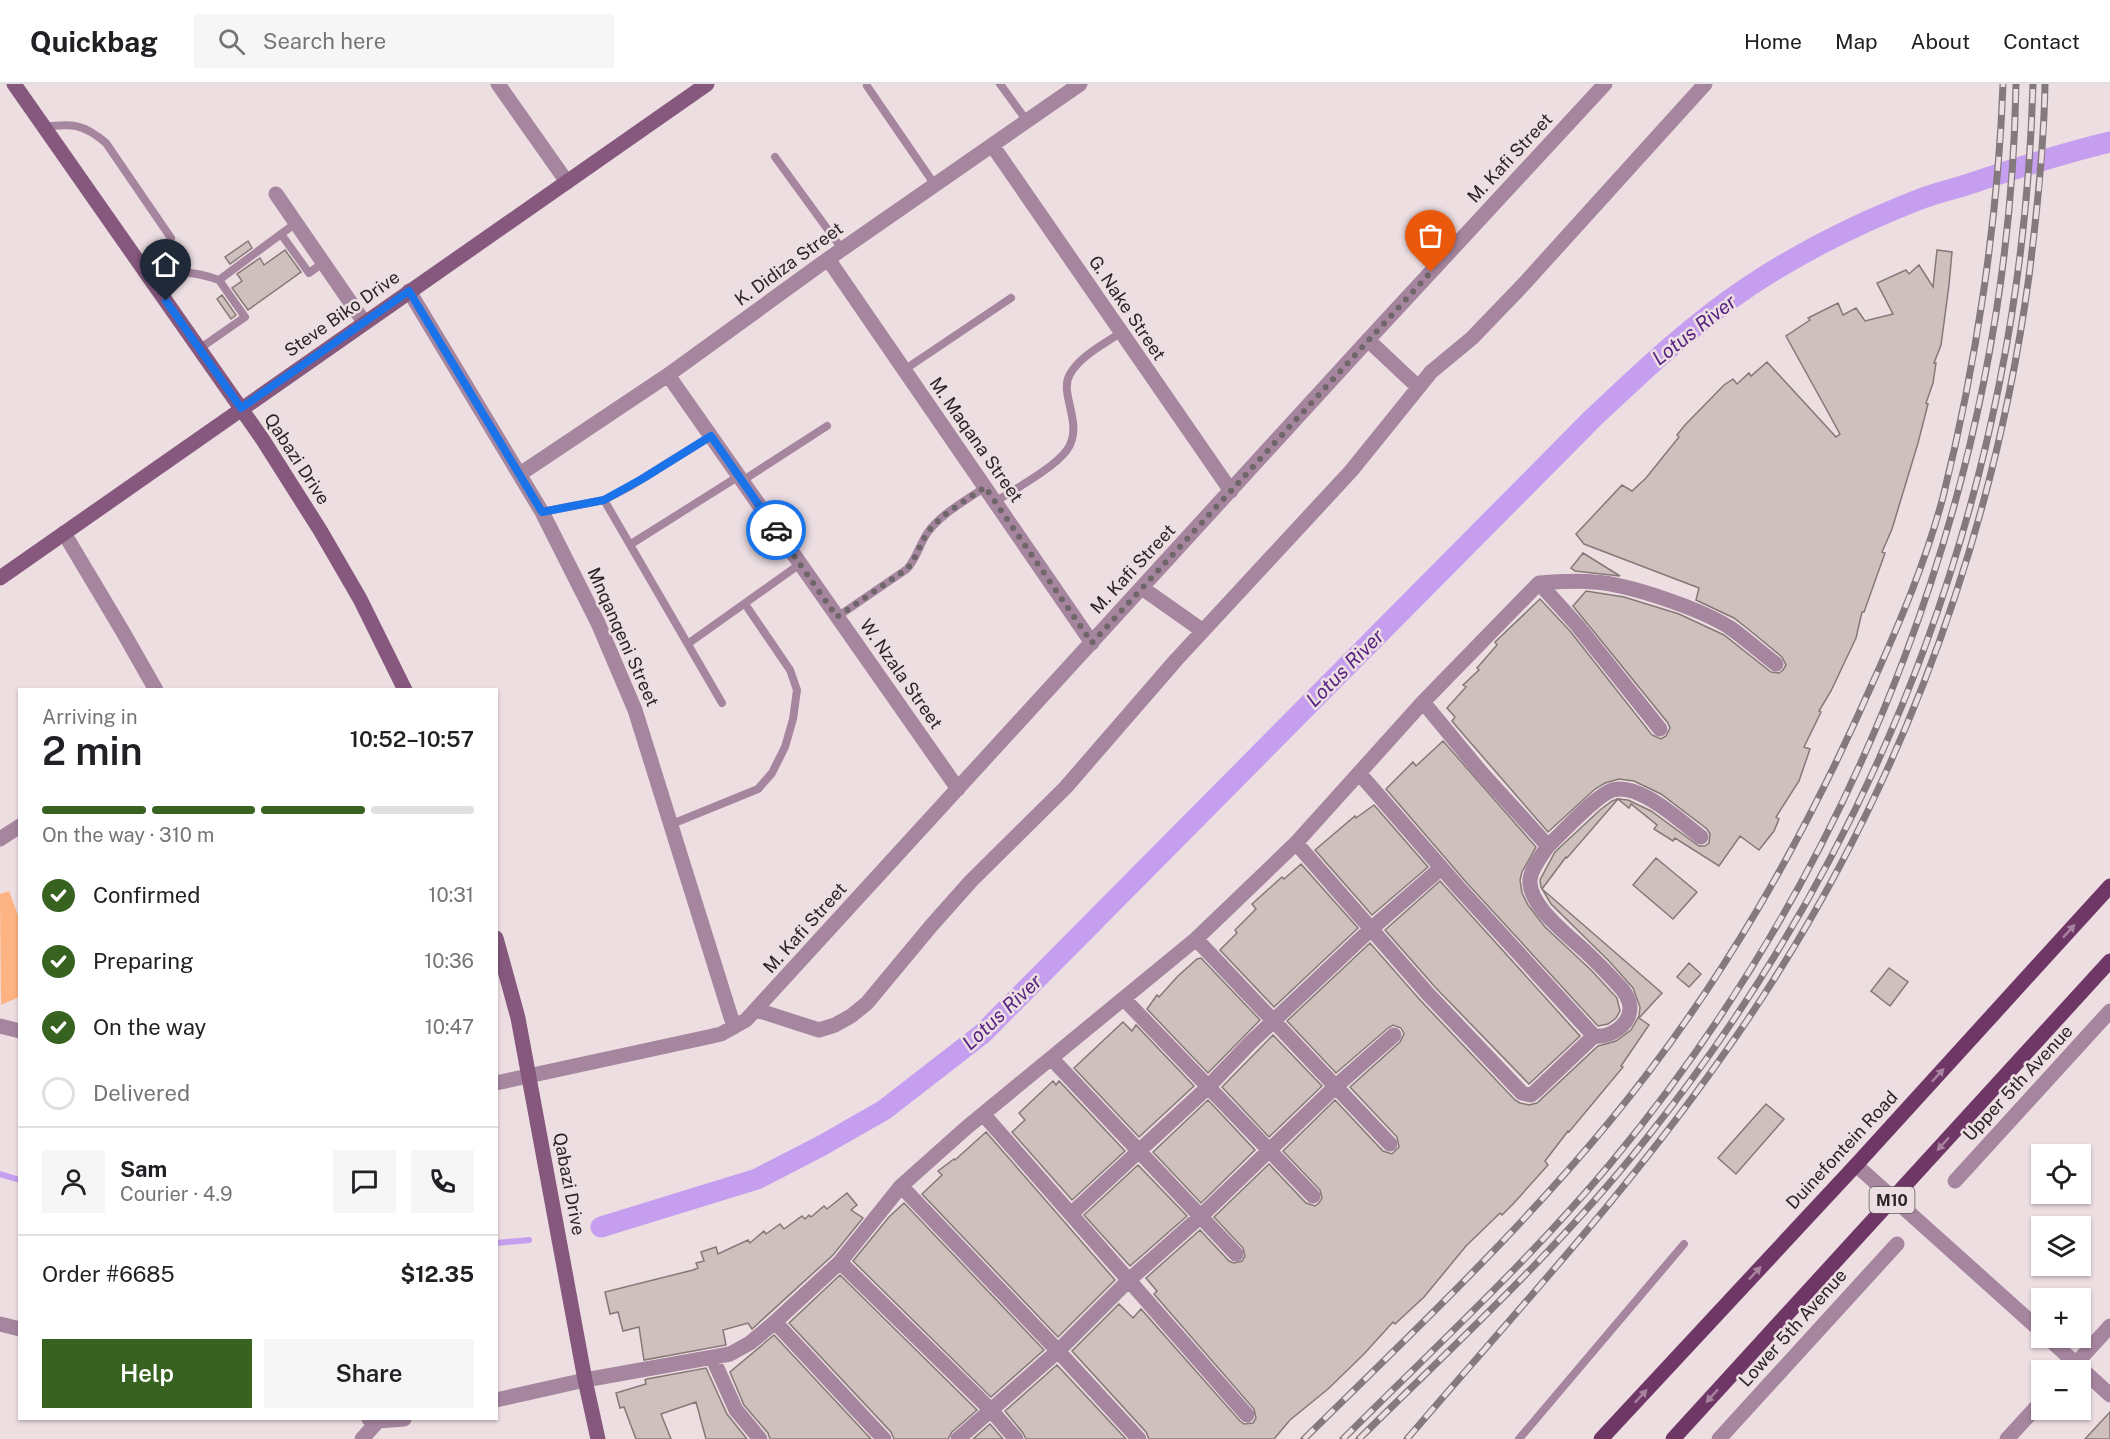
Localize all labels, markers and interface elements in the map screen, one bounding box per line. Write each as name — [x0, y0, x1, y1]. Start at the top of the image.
search box — [194, 14, 614, 68]
text: Quickbag — [30, 25, 158, 58]
icon: search — [215, 25, 248, 58]
text: Search here — [263, 28, 386, 54]
text: Home — [1744, 29, 1802, 54]
text: Map — [1835, 29, 1878, 54]
text: About — [1911, 29, 1970, 54]
text: Contact — [2003, 29, 2080, 54]
street label: M. Kafi Street — [1463, 109, 1556, 207]
pin — [1405, 210, 1456, 272]
street label: K. Didiza Street — [731, 217, 847, 310]
icon: bag — [1414, 219, 1447, 252]
pin — [140, 239, 191, 301]
icon: home — [149, 248, 182, 281]
street label: G. Nake Street — [1085, 251, 1170, 364]
street label: Steve Biko Drive — [280, 266, 403, 361]
water label: Lotus River — [1647, 289, 1741, 370]
street label: M. Maqana Street — [925, 373, 1027, 506]
street label: Qabazi Drive — [260, 409, 335, 508]
courier — [746, 500, 806, 560]
icon: car — [760, 514, 793, 547]
street label: M. Kafi Street — [1086, 520, 1179, 618]
street label: Mnqanqeni Street — [583, 564, 664, 710]
street label: W. Nzala Street — [856, 615, 947, 733]
water label: Lotus River — [1301, 624, 1389, 712]
text: Arriving in — [42, 705, 137, 729]
text: 10:52–10:57 — [350, 726, 474, 752]
text: 2 min — [42, 728, 143, 774]
text: On the way · 310 m — [42, 823, 214, 847]
street label: M. Kafi Street — [759, 878, 851, 977]
icon: check — [42, 879, 75, 912]
text: Confirmed — [93, 882, 200, 908]
text: 10:31 — [428, 883, 474, 907]
one-way arrow — [2062, 924, 2076, 938]
icon: check — [42, 945, 75, 978]
text: Preparing — [93, 948, 194, 974]
text: 10:36 — [424, 949, 474, 973]
water label: Lotus River — [957, 969, 1047, 1055]
icon: check — [42, 1011, 75, 1044]
text: On the way — [93, 1014, 206, 1040]
text: 10:47 — [425, 1015, 474, 1039]
street label: Upper 5th Avenue — [1959, 1020, 2077, 1145]
one-way arrow — [1931, 1068, 1944, 1083]
text: Delivered — [93, 1080, 190, 1106]
street label: Duinefontein Road — [1781, 1086, 1902, 1213]
street label: Qabazi Drive — [549, 1131, 590, 1237]
one-way arrow — [1937, 1136, 1950, 1151]
map controls — [2031, 1144, 2091, 1420]
button: locate — [2031, 1144, 2091, 1204]
button: person — [42, 1150, 105, 1213]
button: chat — [333, 1150, 396, 1213]
button: phone — [411, 1150, 474, 1213]
text: Sam — [120, 1156, 167, 1182]
text: Courier · 4.9 — [120, 1182, 232, 1206]
road number: M10 — [1870, 1187, 1914, 1213]
button: layers — [2031, 1216, 2091, 1276]
text: Order #6685 — [42, 1261, 175, 1287]
text: $12.35 — [400, 1261, 474, 1287]
street label: Lower 5th Avenue — [1734, 1265, 1851, 1391]
one-way arrow — [1748, 1266, 1762, 1280]
button: + — [2031, 1288, 2091, 1348]
button: Help — [42, 1339, 252, 1408]
button: Share — [264, 1339, 474, 1408]
button: − — [2031, 1360, 2091, 1420]
one-way arrow — [1634, 1389, 1647, 1404]
one-way arrow — [1705, 1389, 1719, 1404]

